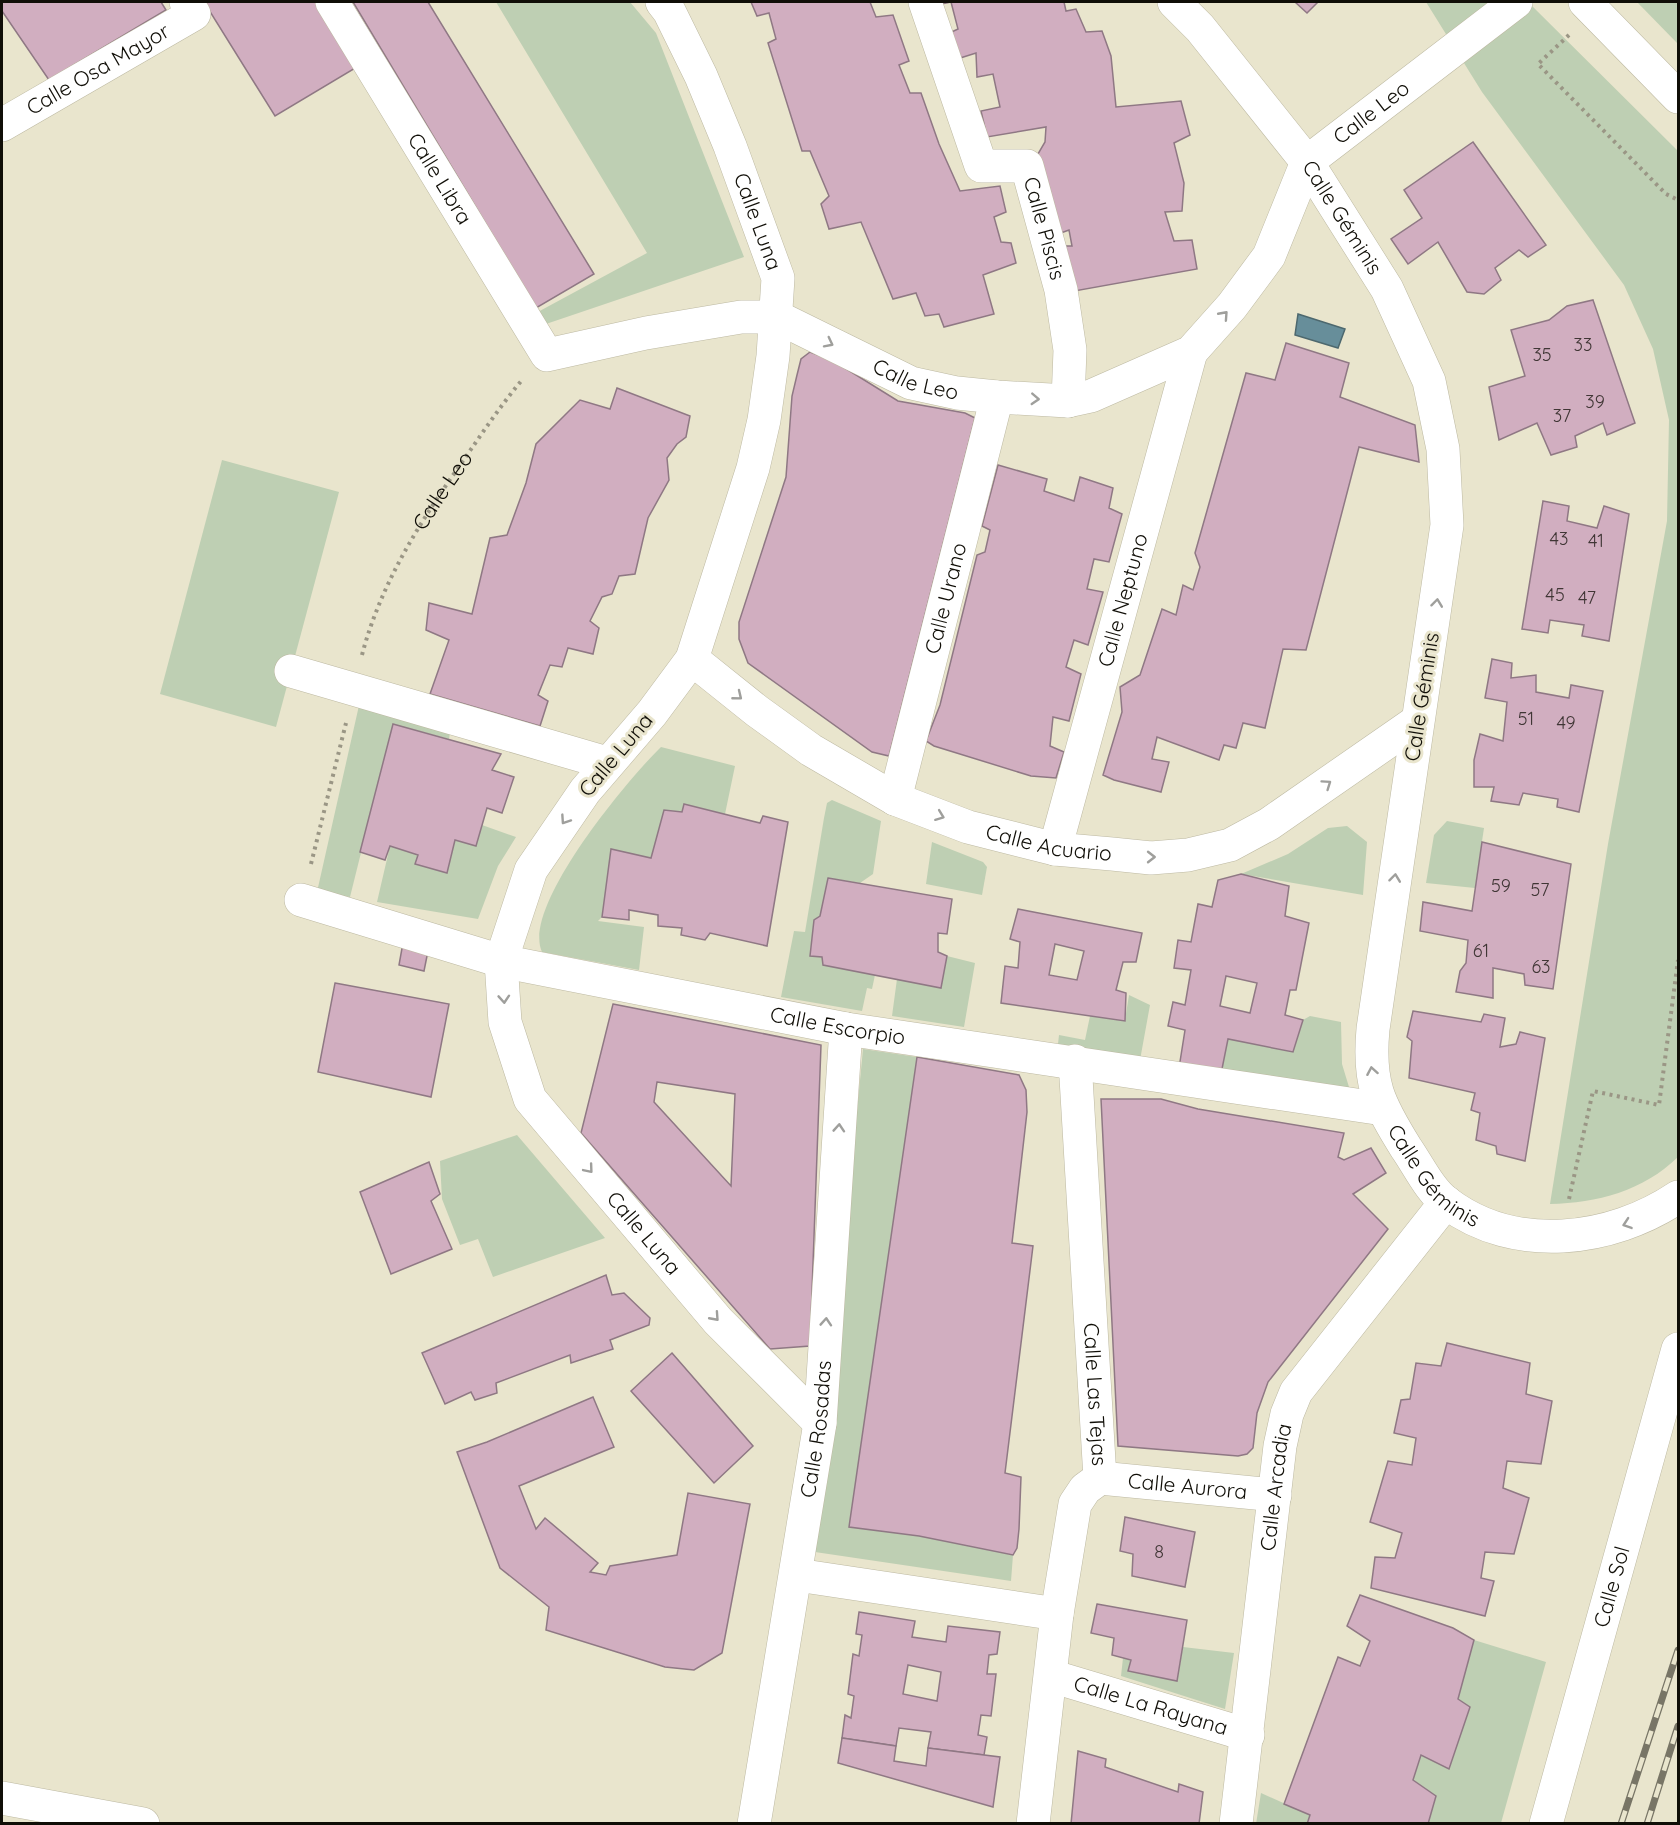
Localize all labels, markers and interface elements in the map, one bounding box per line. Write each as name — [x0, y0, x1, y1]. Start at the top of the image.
street label: Calle Osa Mayor — [21, 17, 174, 120]
street label: Calle Leo — [1327, 74, 1414, 149]
street label: Calle Libra — [403, 128, 478, 229]
street label: Calle Géminis — [1297, 155, 1389, 279]
street label: Calle Luna — [729, 169, 788, 273]
street label: Calle Piscis — [1019, 174, 1072, 283]
one-way arrow — [1217, 311, 1228, 322]
house number: 33 — [1574, 333, 1592, 356]
one-way arrow — [823, 336, 834, 347]
house number: 35 — [1532, 343, 1552, 366]
street label: Calle Leo — [869, 352, 961, 405]
house number: 39 — [1585, 390, 1605, 413]
one-way arrow — [1030, 393, 1039, 406]
house number: 37 — [1553, 404, 1571, 427]
street label: Calle Leo — [406, 446, 478, 534]
house number: 43 — [1550, 527, 1568, 550]
house number: 41 — [1588, 529, 1604, 552]
street label: Calle Neptuno — [1091, 530, 1153, 670]
street label: Calle Urano — [918, 540, 972, 657]
house number: 45 — [1545, 583, 1565, 606]
house number: 47 — [1578, 586, 1596, 609]
one-way arrow — [1430, 598, 1443, 607]
street label: Calle Géminis — [1398, 631, 1444, 763]
one-way arrow — [731, 688, 742, 699]
street label: Calle Luna — [573, 707, 658, 802]
house number: 51 — [1518, 707, 1534, 730]
house number: 49 — [1556, 711, 1576, 734]
one-way arrow — [1321, 780, 1332, 791]
one-way arrow — [934, 809, 945, 822]
one-way arrow — [561, 813, 572, 824]
street label: Calle Acuario — [983, 818, 1113, 866]
one-way arrow — [1147, 851, 1156, 863]
one-way arrow — [1388, 874, 1401, 883]
house number: 59 — [1491, 874, 1511, 897]
house number: 57 — [1530, 878, 1550, 901]
house number: 61 — [1473, 939, 1489, 962]
house number: 63 — [1531, 955, 1551, 978]
one-way arrow — [497, 995, 510, 1004]
street label: Calle Escorpio — [768, 1000, 907, 1050]
one-way arrow — [1366, 1067, 1379, 1077]
street label: Calle Géminis — [1383, 1119, 1484, 1232]
one-way arrow — [833, 1123, 846, 1132]
one-way arrow — [582, 1162, 593, 1173]
street label: Calle Luna — [602, 1185, 687, 1280]
one-way arrow — [1622, 1217, 1633, 1230]
one-way arrow — [708, 1310, 719, 1321]
one-way arrow — [820, 1318, 833, 1327]
street label: Calle Las Tejas — [1079, 1322, 1113, 1467]
street label: Calle Rosadas — [794, 1359, 836, 1499]
street label: Calle Arcadia — [1254, 1421, 1297, 1552]
street label: Calle Aurora — [1127, 1467, 1249, 1504]
house number: 8 — [1154, 1540, 1164, 1563]
street label: Calle Sol — [1587, 1543, 1635, 1630]
street label: Calle La Rayana — [1071, 1670, 1231, 1740]

